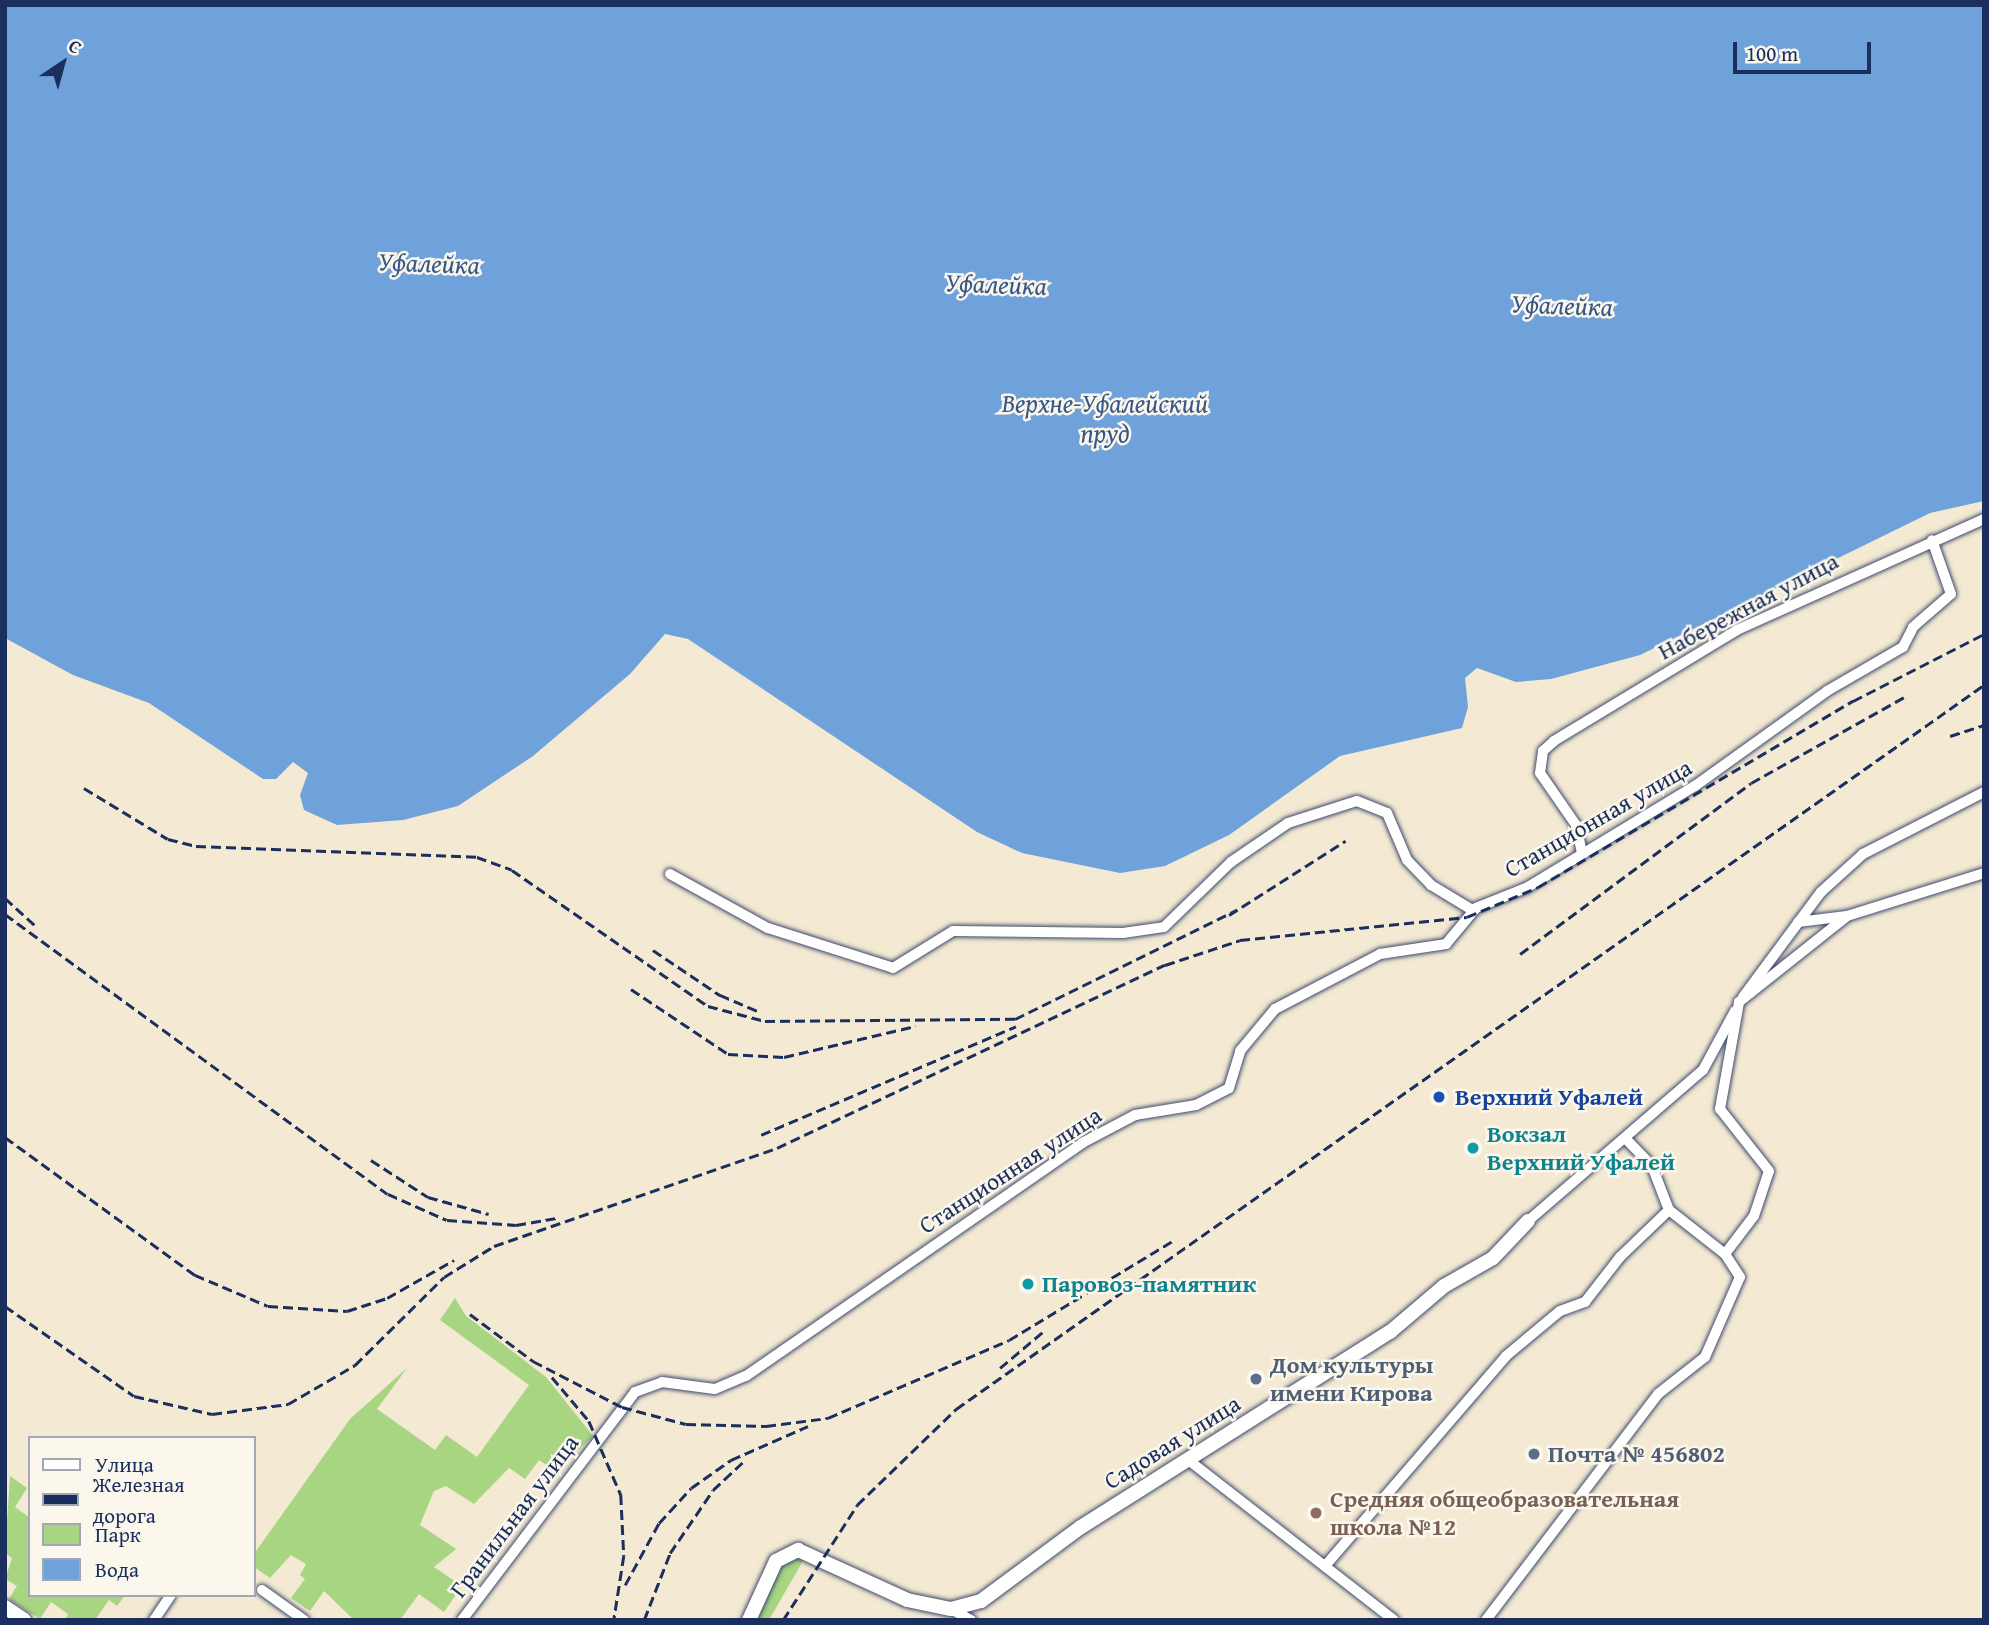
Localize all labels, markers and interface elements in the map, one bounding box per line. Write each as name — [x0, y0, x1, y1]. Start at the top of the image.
north arrow — [28, 28, 98, 98]
scale bar — [1737, 28, 1875, 72]
text: С — [63, 32, 88, 60]
text: 100 m — [1746, 38, 1798, 69]
water label: Уфалейка — [378, 246, 480, 280]
water label: Уфалейка — [945, 267, 1047, 301]
water label: Уфалейка — [1511, 288, 1613, 322]
water label: Верхне-Уфалейский пруд — [1002, 387, 1208, 448]
street label: Набережная улица — [1653, 546, 1843, 666]
street label: Станционная улица — [1499, 753, 1697, 883]
place label: Верхний Уфалей — [1455, 1083, 1643, 1111]
marker: Верхний Уфалей — [1429, 1087, 1449, 1107]
street label: Станционная улица — [913, 1100, 1107, 1240]
place label: Вокзал Верхний Уфалей — [1487, 1120, 1675, 1176]
marker: Вокзал Верхний Уфалей — [1465, 1140, 1481, 1156]
place label: Паровоз-памятник — [1042, 1270, 1256, 1298]
marker: Паровоз-памятник — [1020, 1276, 1036, 1292]
place label: Дом культуры имени Кирова — [1270, 1351, 1433, 1407]
marker: Дом культуры имени Кирова — [1248, 1371, 1264, 1387]
street label: Садовая улица — [1099, 1389, 1245, 1495]
street label: Гранильная улица — [443, 1429, 585, 1603]
legend — [28, 1436, 256, 1597]
place label: Почта № 456802 — [1548, 1440, 1725, 1468]
marker: Почта № 456802 — [1526, 1446, 1542, 1462]
text: Улица — [95, 1449, 154, 1480]
text: Железная дорога — [93, 1469, 185, 1531]
place label: Средняя общеобразовательная школа №12 — [1330, 1485, 1679, 1541]
marker: Средняя общеобразовательная школа №12 — [1308, 1505, 1324, 1521]
text: Парк — [95, 1519, 141, 1550]
text: Вода — [95, 1554, 139, 1585]

